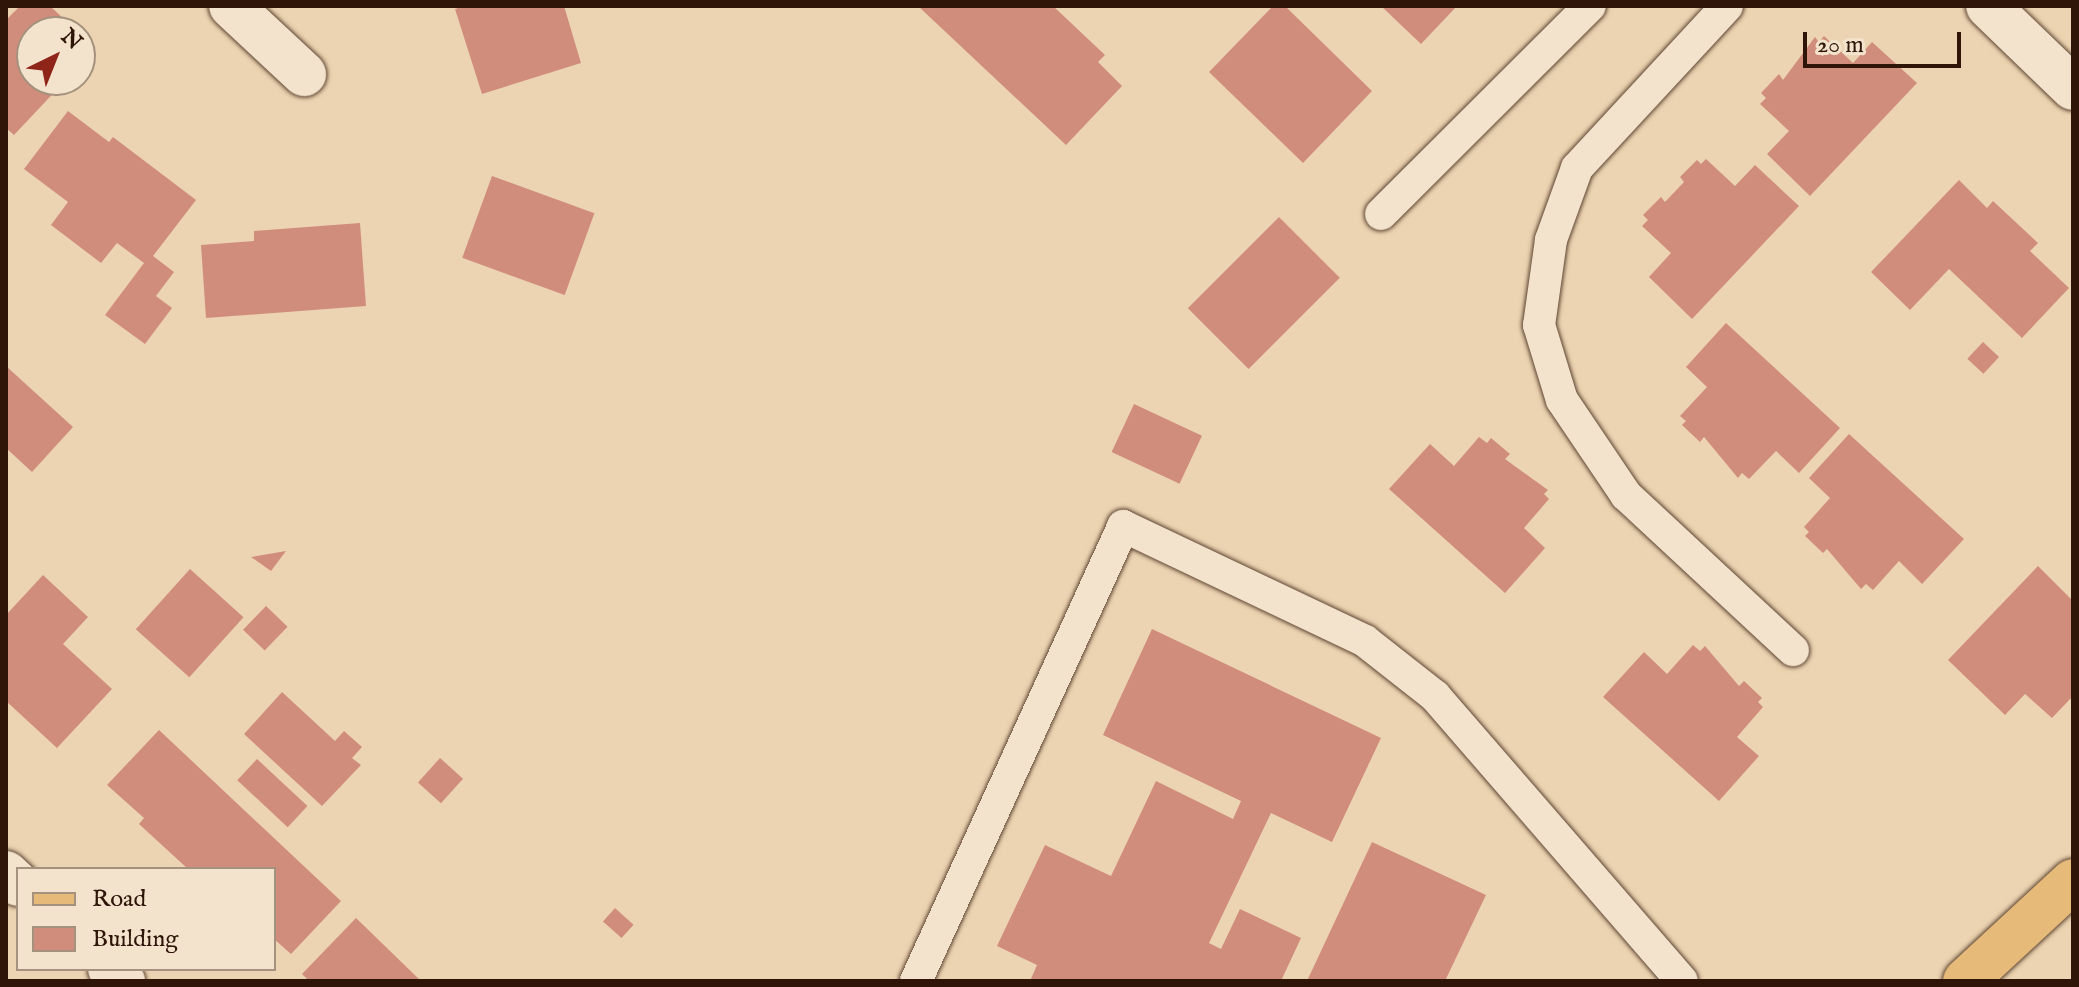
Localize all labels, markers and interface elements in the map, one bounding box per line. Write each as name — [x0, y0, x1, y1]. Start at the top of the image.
north arrow — [16, 16, 96, 96]
scale bar — [1807, 16, 1965, 66]
text: N — [54, 23, 88, 57]
text: 20 m — [1817, 30, 1864, 61]
legend — [16, 867, 276, 971]
text: Road — [92, 884, 146, 915]
text: Building — [92, 924, 178, 955]

